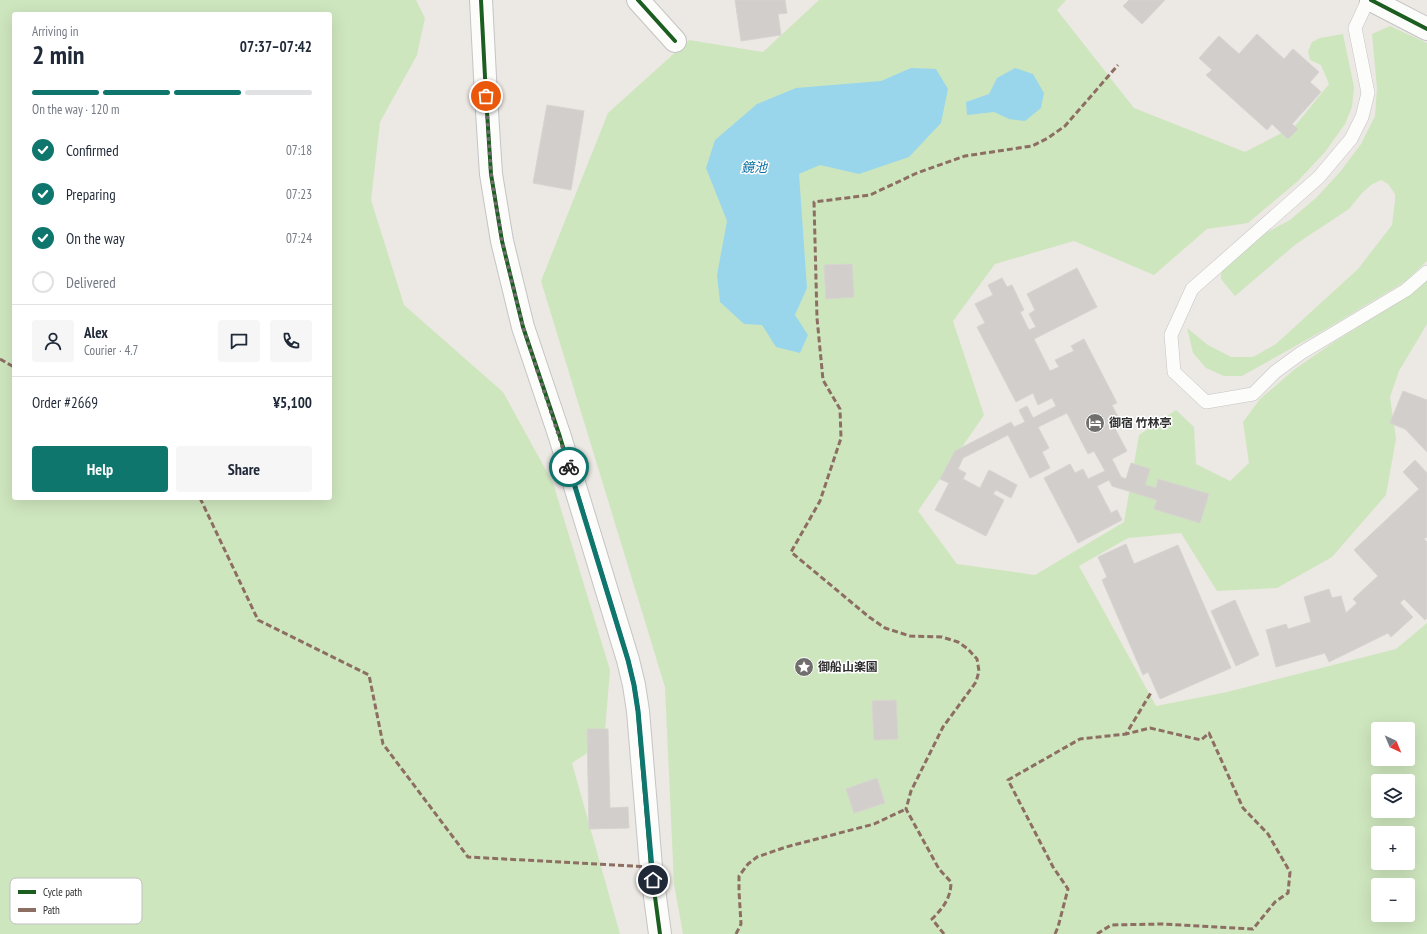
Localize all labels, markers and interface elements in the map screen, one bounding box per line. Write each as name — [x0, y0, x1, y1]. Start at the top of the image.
text: Arriving in — [32, 23, 79, 40]
text: 07:37–07:42 — [240, 37, 312, 56]
text: 2 min — [32, 38, 85, 71]
pin — [469, 79, 503, 113]
icon: bag — [475, 85, 497, 107]
text: On the way · 120 m — [32, 101, 119, 118]
icon: check — [32, 139, 54, 161]
text: Confirmed — [66, 141, 119, 160]
text: 07:18 — [286, 142, 312, 159]
water label: 鏡池 — [741, 159, 769, 176]
icon: check — [32, 183, 54, 205]
text: Preparing — [66, 185, 116, 204]
text: 07:23 — [286, 186, 312, 203]
icon: check — [32, 227, 54, 249]
text: On the way — [66, 229, 125, 248]
text: 07:24 — [286, 230, 312, 247]
text: Delivered — [66, 273, 116, 292]
button: person — [32, 320, 74, 362]
button: chat — [218, 320, 260, 362]
button: phone — [270, 320, 312, 362]
text: Alex — [84, 323, 108, 342]
text: Courier · 4.7 — [84, 342, 138, 359]
text: Order #2669 — [32, 393, 98, 412]
text: ¥5,100 — [273, 393, 312, 412]
hotel icon: 御宿 竹林亭 — [1084, 412, 1106, 434]
place label: 御宿 竹林亭 — [1109, 415, 1171, 430]
button: Help — [32, 446, 168, 492]
button: Share — [176, 446, 312, 492]
courier — [549, 447, 589, 487]
icon: bike — [558, 456, 580, 478]
place icon: 御船山楽園 — [793, 656, 815, 678]
place label: 御船山楽園 — [818, 659, 878, 674]
north arrow — [1371, 722, 1415, 766]
map controls — [1371, 722, 1415, 922]
button: layers — [1371, 774, 1415, 818]
button: + — [1371, 826, 1415, 870]
pin — [636, 863, 670, 897]
icon: home — [642, 869, 664, 891]
legend — [10, 878, 142, 924]
button: − — [1371, 878, 1415, 922]
text: Cycle path — [43, 885, 82, 899]
text: Path — [43, 903, 60, 917]

